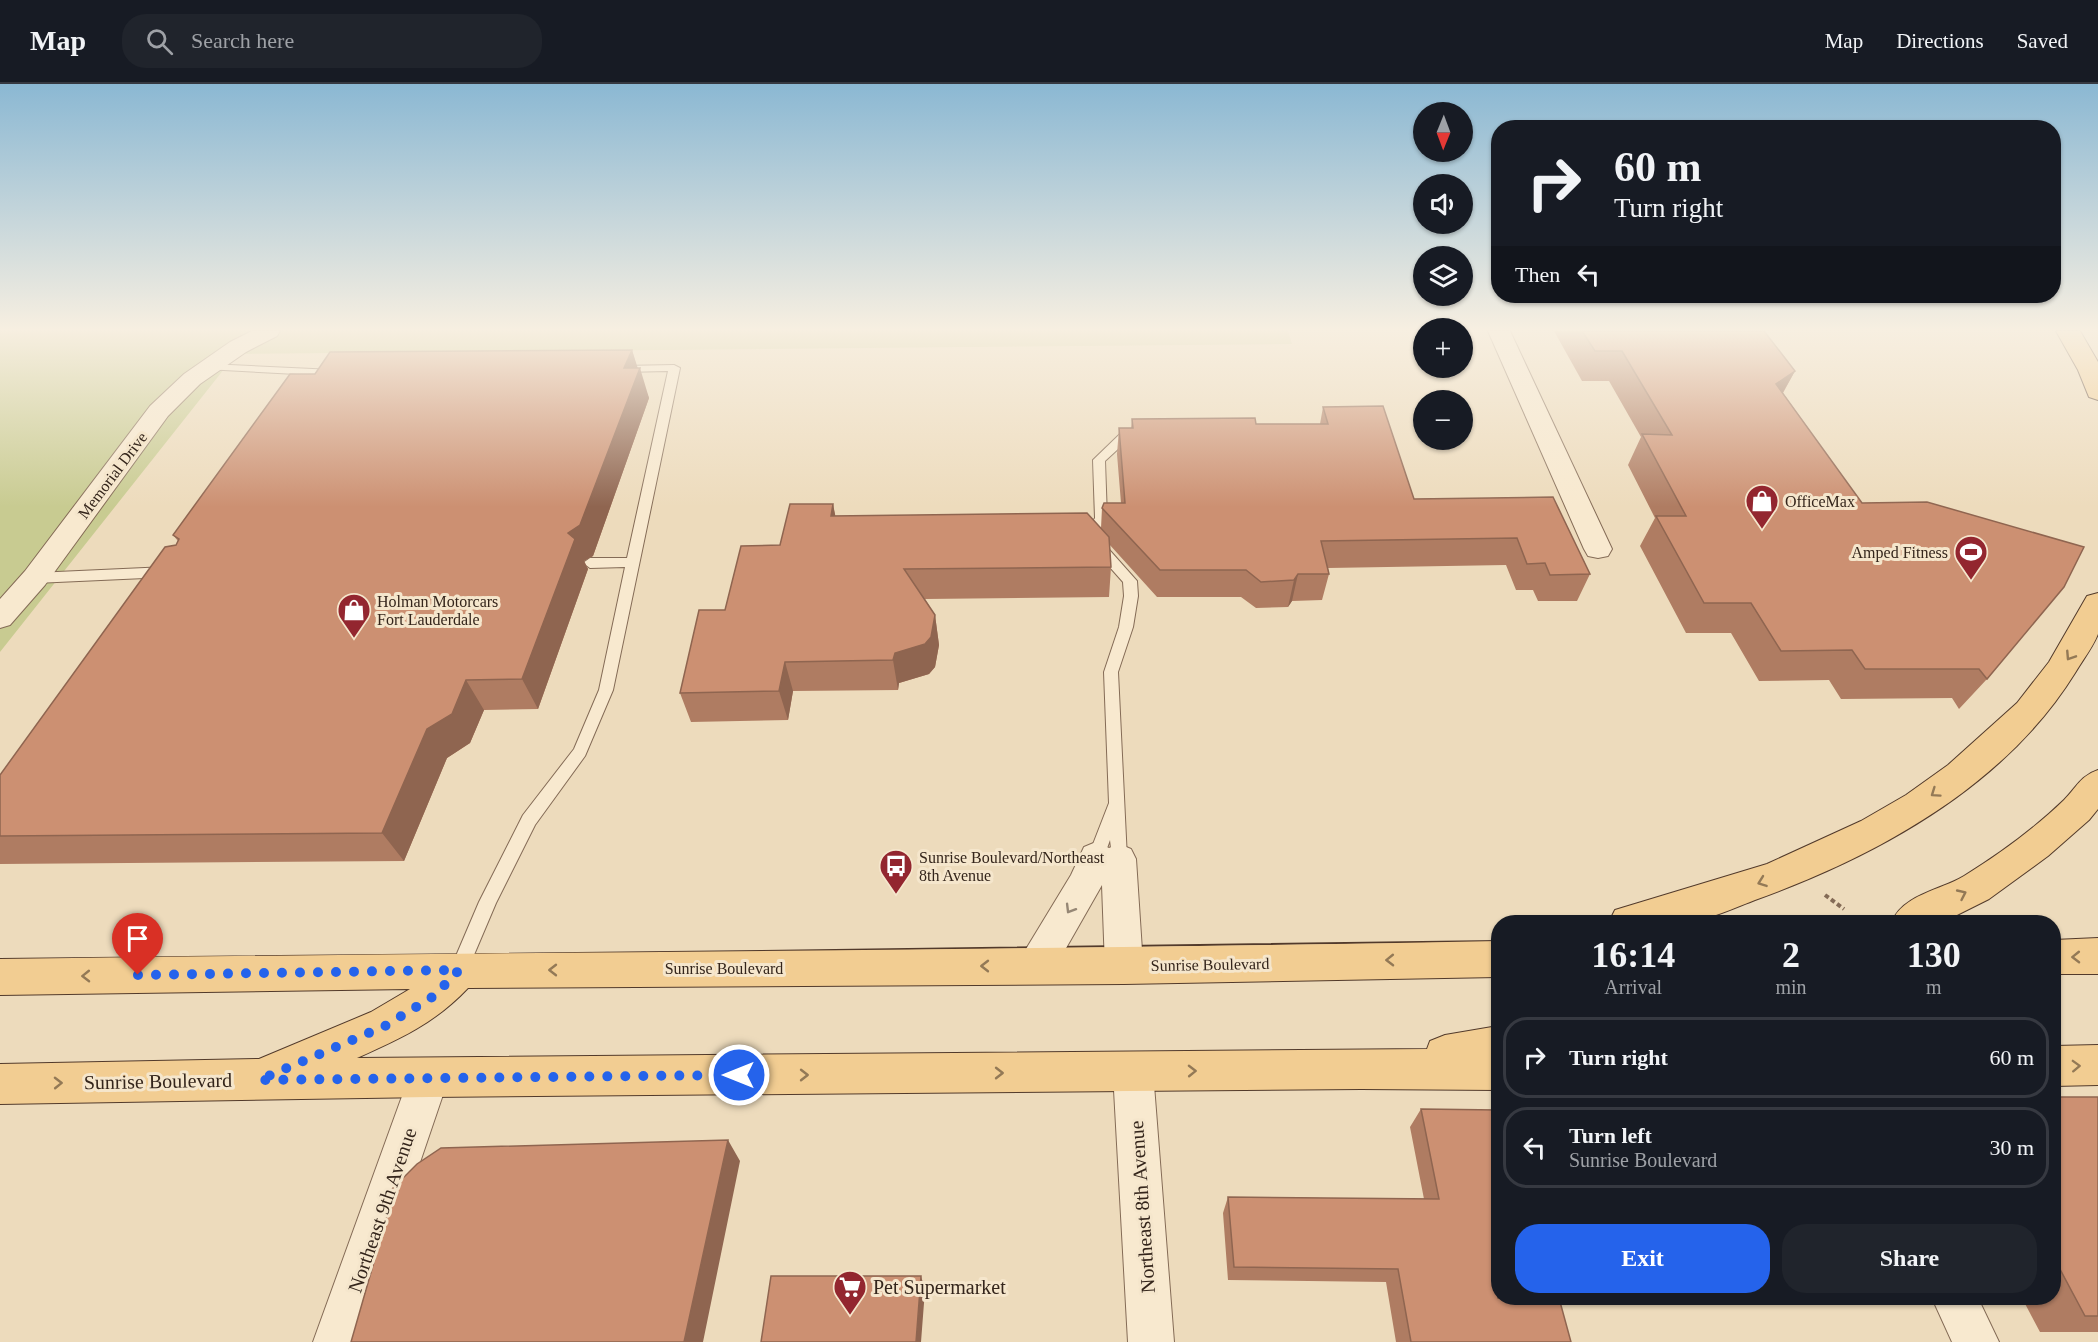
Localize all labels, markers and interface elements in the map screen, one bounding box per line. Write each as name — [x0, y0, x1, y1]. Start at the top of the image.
search box — [122, 14, 542, 68]
text: Map — [30, 25, 86, 56]
icon: search — [143, 25, 176, 58]
text: Search here — [191, 28, 294, 53]
text: Map — [1825, 29, 1863, 53]
text: Directions — [1896, 29, 1984, 53]
text: Saved — [2017, 29, 2068, 53]
north arrow — [1413, 102, 1473, 162]
map controls — [1413, 102, 1473, 450]
icon: right — [1515, 144, 1593, 222]
text: 60 m — [1614, 144, 1702, 190]
button: sound — [1413, 174, 1473, 234]
text: Turn right — [1614, 193, 1723, 223]
button: layers — [1413, 246, 1473, 306]
icon: left — [1572, 258, 1605, 291]
text: Then — [1515, 262, 1560, 287]
button: + — [1413, 318, 1473, 378]
button: − — [1413, 390, 1473, 450]
street label: Memorial Drive — [74, 429, 150, 522]
shop icon: OfficeMax — [1744, 483, 1780, 530]
place label: OfficeMax — [1785, 493, 1855, 510]
sports icon: Amped Fitness — [1953, 534, 1989, 581]
place label: Amped Fitness — [1852, 544, 1948, 562]
shop icon: Holman Motorcars Fort Lauderdale — [336, 592, 372, 639]
place label: Holman Motorcars Fort Lauderdale — [377, 593, 498, 628]
one-way arrow — [2067, 649, 2078, 660]
one-way arrow — [1930, 786, 1941, 797]
bus stop icon: Sunrise Boulevard/Northeast 8th Avenue — [878, 848, 914, 895]
place label: Sunrise Boulevard/Northeast 8th Avenue — [919, 849, 1105, 884]
one-way arrow — [1757, 875, 1768, 888]
one-way arrow — [1956, 890, 1967, 902]
one-way arrow — [1066, 903, 1077, 913]
pin — [112, 913, 163, 975]
icon: arrive — [121, 922, 154, 955]
text: 16:14 — [1591, 935, 1675, 975]
text: 2 — [1782, 935, 1800, 975]
text: 130 — [1907, 935, 1961, 975]
one-way arrow — [2071, 950, 2080, 963]
one-way arrow — [1385, 954, 1394, 966]
street label: Sunrise Boulevard — [1151, 955, 1269, 974]
street label: Sunrise Boulevard — [665, 960, 783, 977]
one-way arrow — [980, 960, 989, 972]
one-way arrow — [549, 963, 558, 976]
one-way arrow — [81, 970, 90, 982]
text: Arrival — [1604, 976, 1662, 998]
text: min — [1775, 976, 1807, 998]
text: m — [1926, 976, 1942, 998]
icon: right — [1518, 1041, 1551, 1074]
position arrow — [707, 1043, 771, 1107]
text: Turn right — [1569, 1045, 1668, 1070]
text: 60 m — [1989, 1045, 2034, 1070]
one-way arrow — [2071, 1059, 2080, 1072]
one-way arrow — [1187, 1065, 1196, 1078]
one-way arrow — [994, 1067, 1003, 1079]
street label: Sunrise Boulevard — [84, 1069, 232, 1093]
one-way arrow — [799, 1069, 808, 1081]
one-way arrow — [54, 1077, 63, 1089]
street label: Northeast 8th Avenue — [1125, 1120, 1159, 1294]
text: Turn left — [1569, 1123, 1652, 1148]
street label: Northeast 9th Avenue — [343, 1125, 421, 1295]
icon: left — [1518, 1131, 1551, 1164]
text: 30 m — [1989, 1135, 2034, 1160]
text: Sunrise Boulevard — [1569, 1149, 1717, 1171]
button: Exit — [1515, 1224, 1770, 1293]
button: Share — [1782, 1224, 2037, 1293]
supermarket icon: Pet Supermarket — [832, 1269, 868, 1316]
place label: Pet Supermarket — [873, 1276, 1006, 1299]

